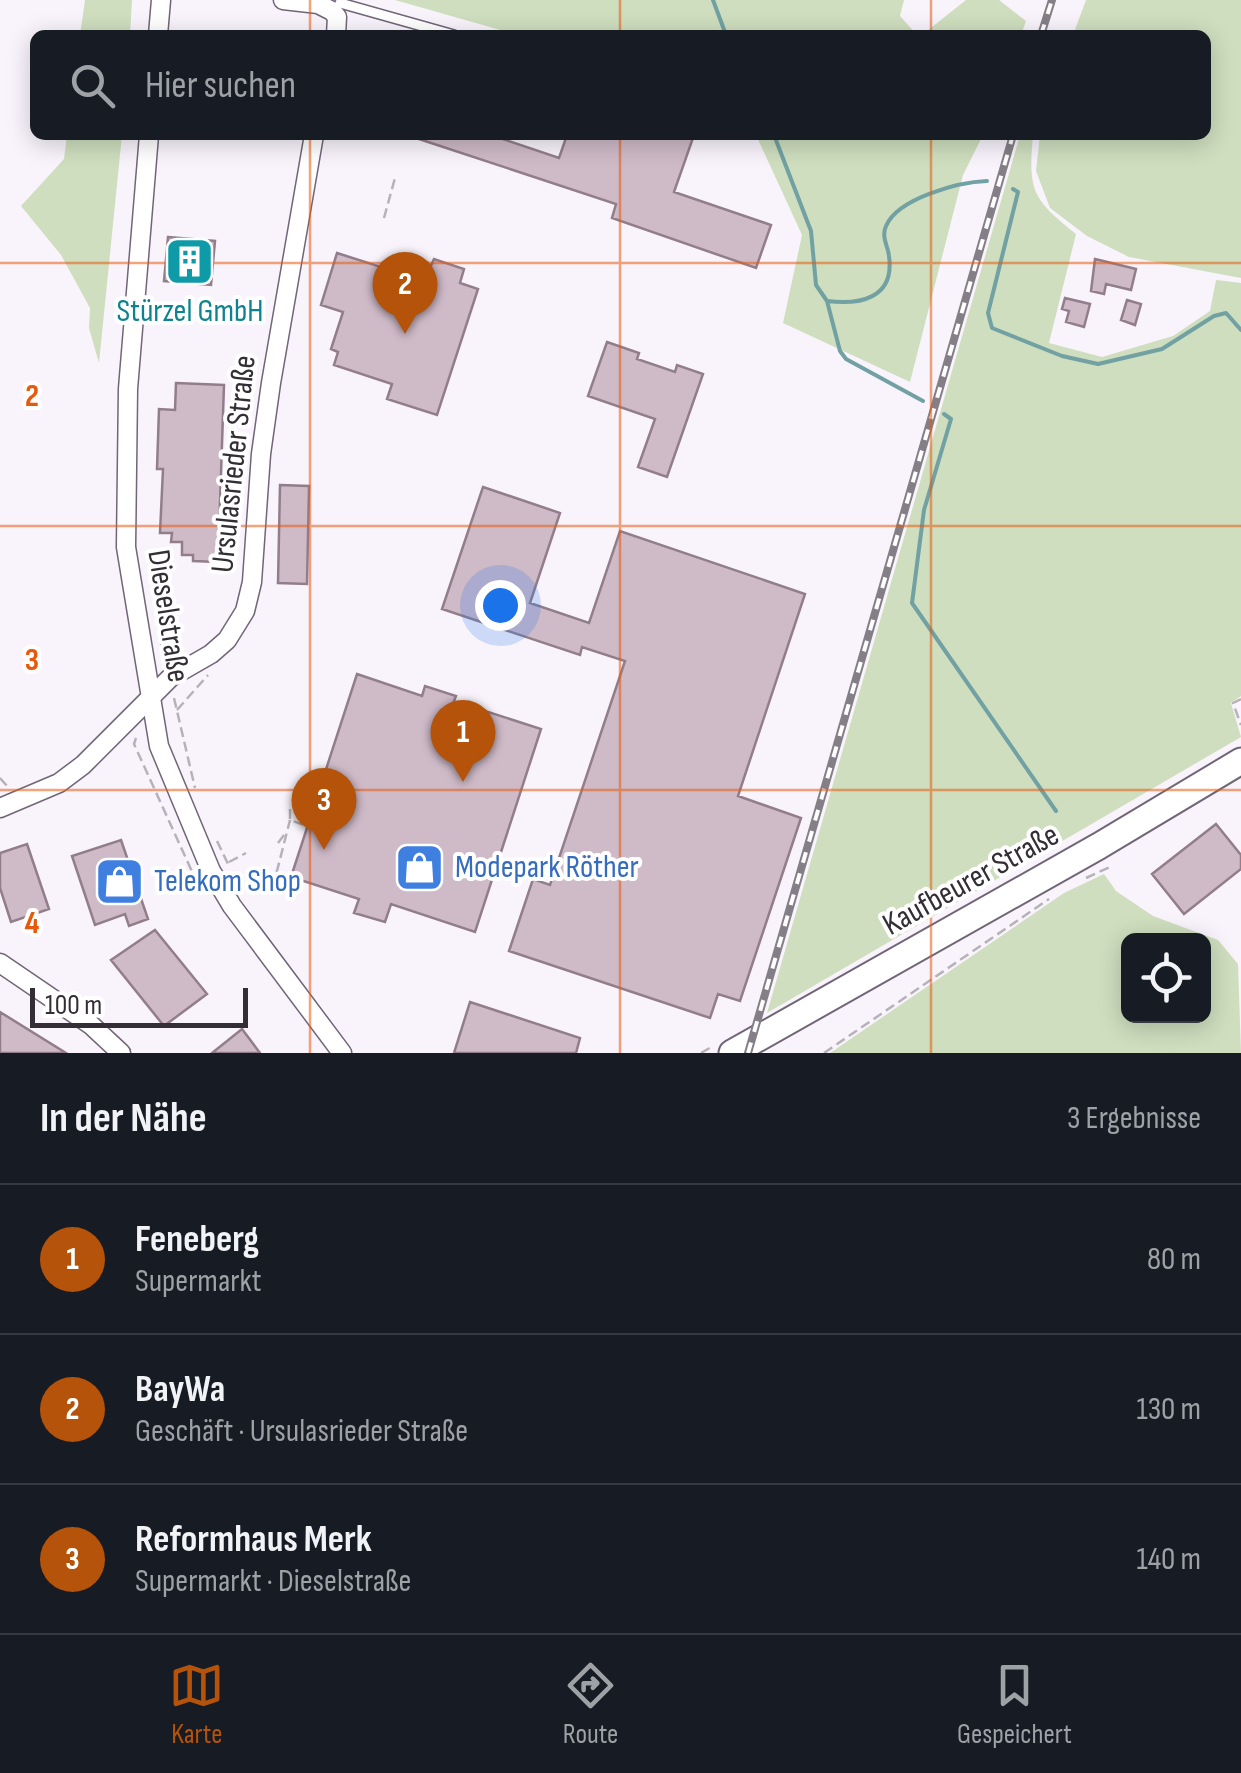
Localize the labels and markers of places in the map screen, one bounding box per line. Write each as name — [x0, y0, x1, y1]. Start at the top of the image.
building icon: Stürzel GmbH — [164, 235, 216, 287]
pin: 2 — [372, 252, 438, 334]
place label: Stürzel GmbH — [116, 292, 264, 331]
pin: 1 — [430, 700, 496, 782]
pin: 3 — [292, 768, 356, 850]
shop icon: Modepark Röther — [394, 841, 446, 893]
place label: Modepark Röther — [455, 848, 639, 887]
shop icon: Telekom Shop — [93, 855, 145, 907]
place label: Telekom Shop — [154, 862, 301, 901]

